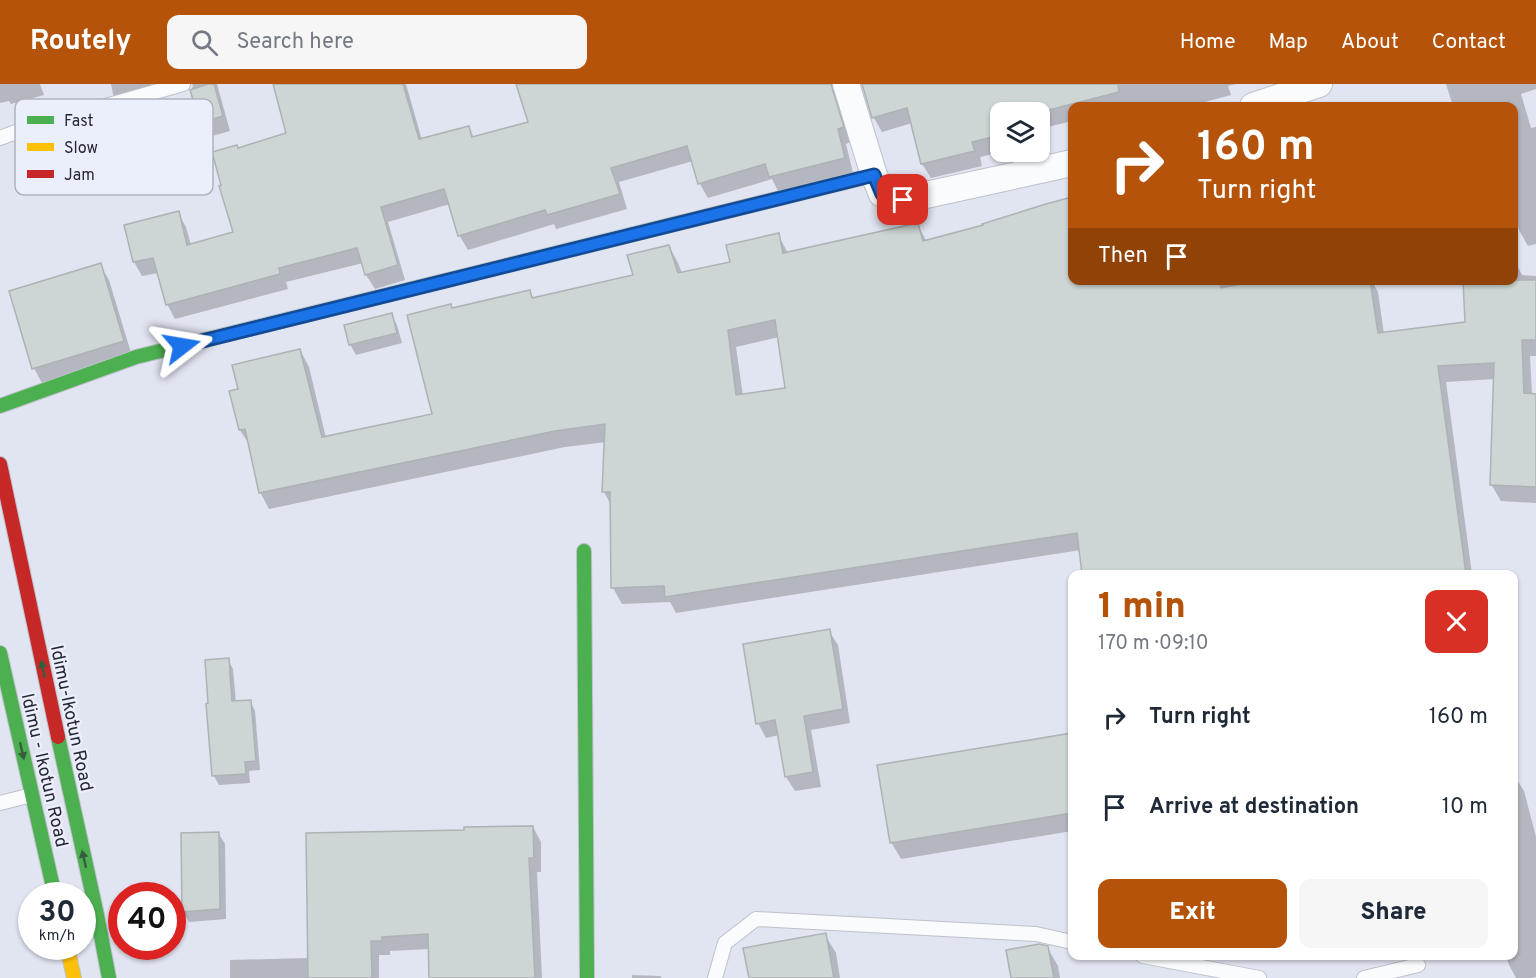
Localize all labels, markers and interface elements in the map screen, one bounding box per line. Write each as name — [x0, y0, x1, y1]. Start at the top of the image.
search box — [167, 15, 587, 69]
text: Routely — [30, 24, 131, 60]
icon: search — [188, 26, 221, 59]
text: Search here — [236, 29, 354, 56]
text: Home — [1180, 29, 1236, 56]
text: Map — [1269, 29, 1308, 56]
text: About — [1341, 29, 1399, 56]
text: Contact — [1432, 29, 1506, 56]
legend — [15, 99, 213, 195]
map controls — [990, 102, 1050, 162]
button: layers — [990, 102, 1050, 162]
text: Fast — [64, 112, 94, 132]
text: 160 m — [1197, 122, 1315, 175]
icon: right — [1098, 126, 1176, 204]
text: Slow — [64, 139, 98, 159]
text: Jam — [64, 166, 95, 186]
pin — [877, 174, 928, 225]
text: Turn right — [1197, 174, 1316, 208]
icon: arrive — [886, 183, 919, 216]
icon: arrive — [1160, 240, 1193, 273]
text: Then — [1098, 243, 1148, 270]
position arrow — [150, 314, 214, 378]
text: 1 min — [1098, 585, 1186, 631]
button: close — [1425, 590, 1488, 653]
text: 170 m · 09:10 — [1098, 631, 1209, 657]
street label: Idimu-Ikotun Road — [44, 643, 97, 793]
one-way arrow — [38, 659, 47, 678]
street label: Idimu - Ikotun Road — [15, 691, 72, 850]
icon: right — [1098, 701, 1131, 734]
text: Turn right — [1149, 704, 1251, 731]
text: 160 m — [1429, 704, 1488, 731]
one-way arrow — [18, 741, 27, 760]
icon: arrive — [1098, 791, 1131, 824]
text: Arrive at destination — [1149, 794, 1359, 821]
text: 10 m — [1442, 794, 1488, 821]
one-way arrow — [79, 850, 89, 868]
button: Exit — [1098, 879, 1287, 948]
button: Share — [1299, 879, 1488, 948]
speed limit sign: 40 — [108, 882, 186, 960]
text: 30 — [38, 895, 76, 932]
text: km/h — [39, 927, 75, 946]

